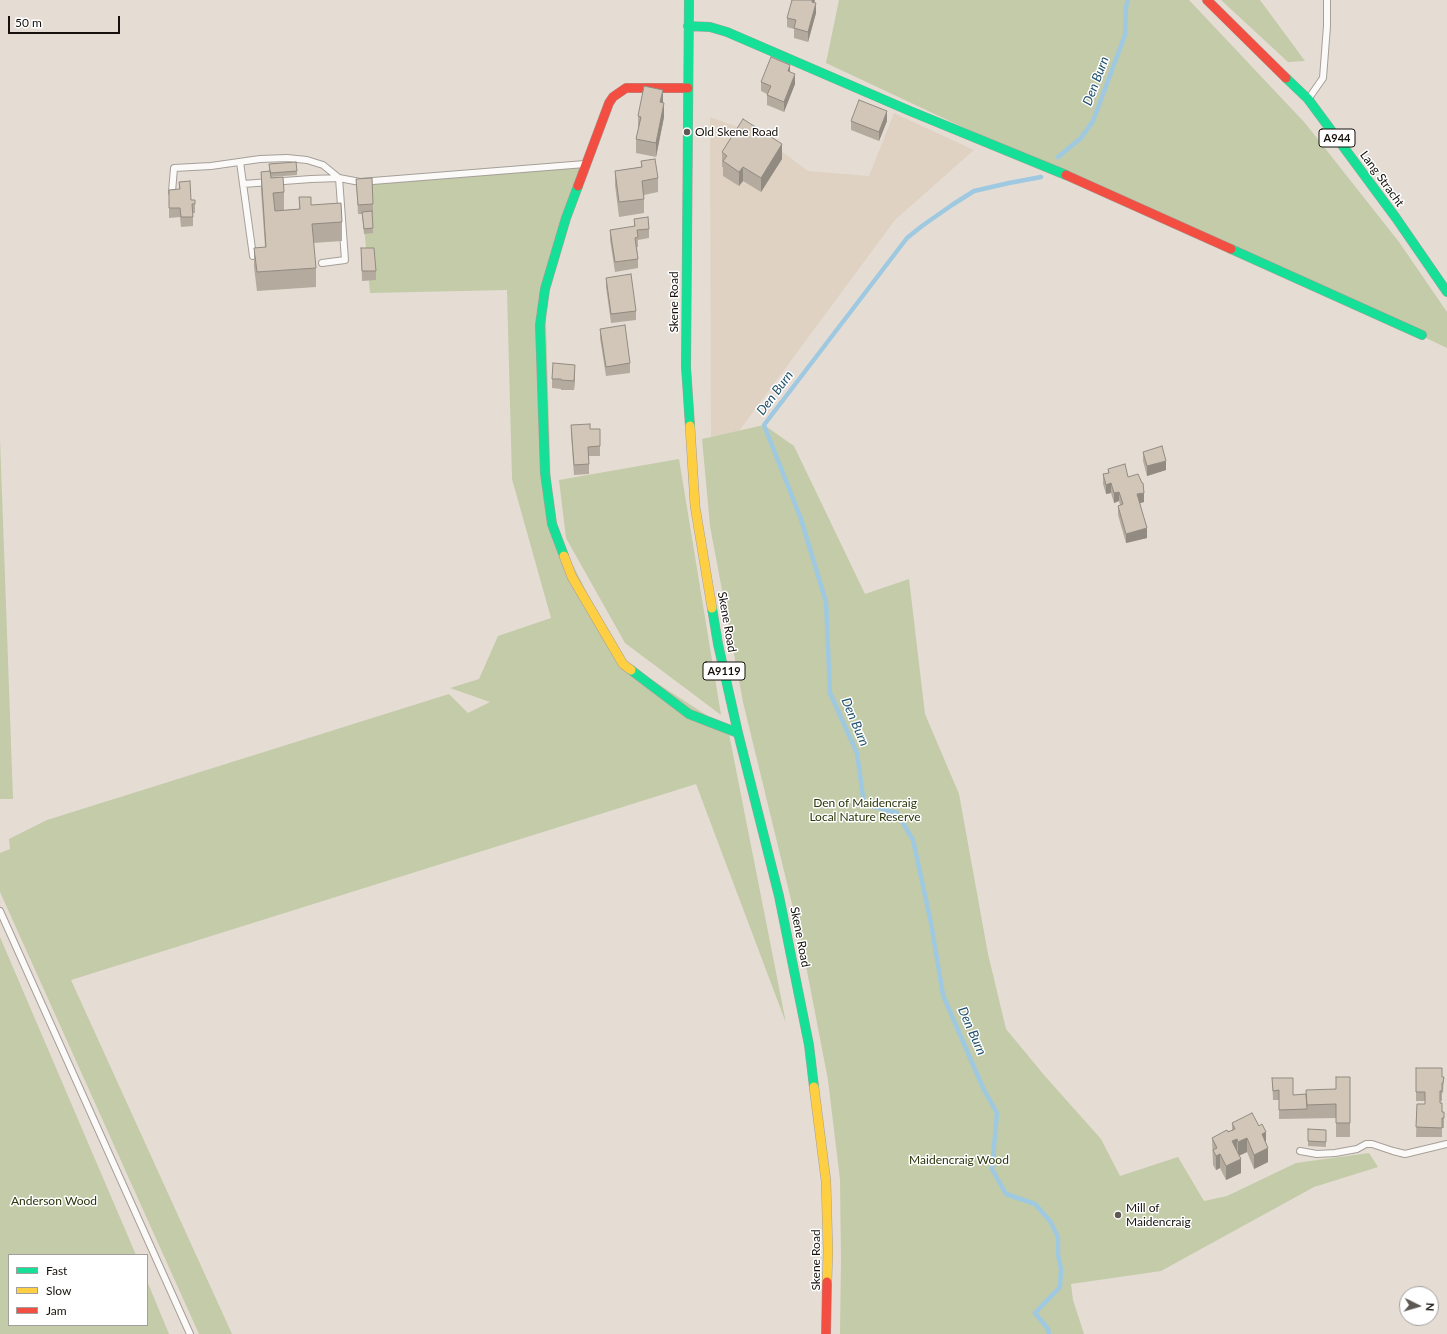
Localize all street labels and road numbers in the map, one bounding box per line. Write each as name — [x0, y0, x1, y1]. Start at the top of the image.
road number: A944 — [1319, 129, 1355, 147]
street label: Lang Stracht — [1357, 148, 1407, 210]
street label: Skene Road — [667, 271, 681, 333]
street label: Skene Road — [715, 591, 739, 653]
road number: A9119 — [703, 662, 745, 680]
street label: Skene Road — [787, 906, 813, 968]
street label: Skene Road — [809, 1229, 823, 1291]

